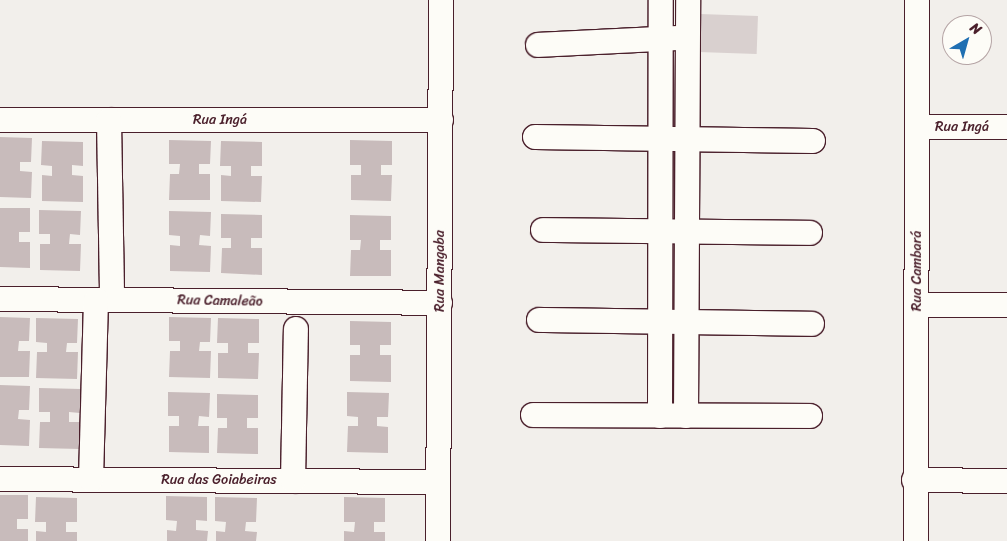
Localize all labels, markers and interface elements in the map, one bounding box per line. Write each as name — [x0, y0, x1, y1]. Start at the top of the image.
north arrow — [942, 15, 992, 65]
text: N — [964, 16, 987, 41]
street label: Rua Ingá — [193, 112, 247, 128]
street label: Rua Ingá — [935, 119, 989, 135]
street label: Rua Mangaba — [432, 230, 448, 312]
street label: Rua Cambará — [909, 231, 925, 311]
street label: Rua Camaleão — [177, 292, 263, 310]
street label: Rua das Goiabeiras — [161, 472, 277, 488]

